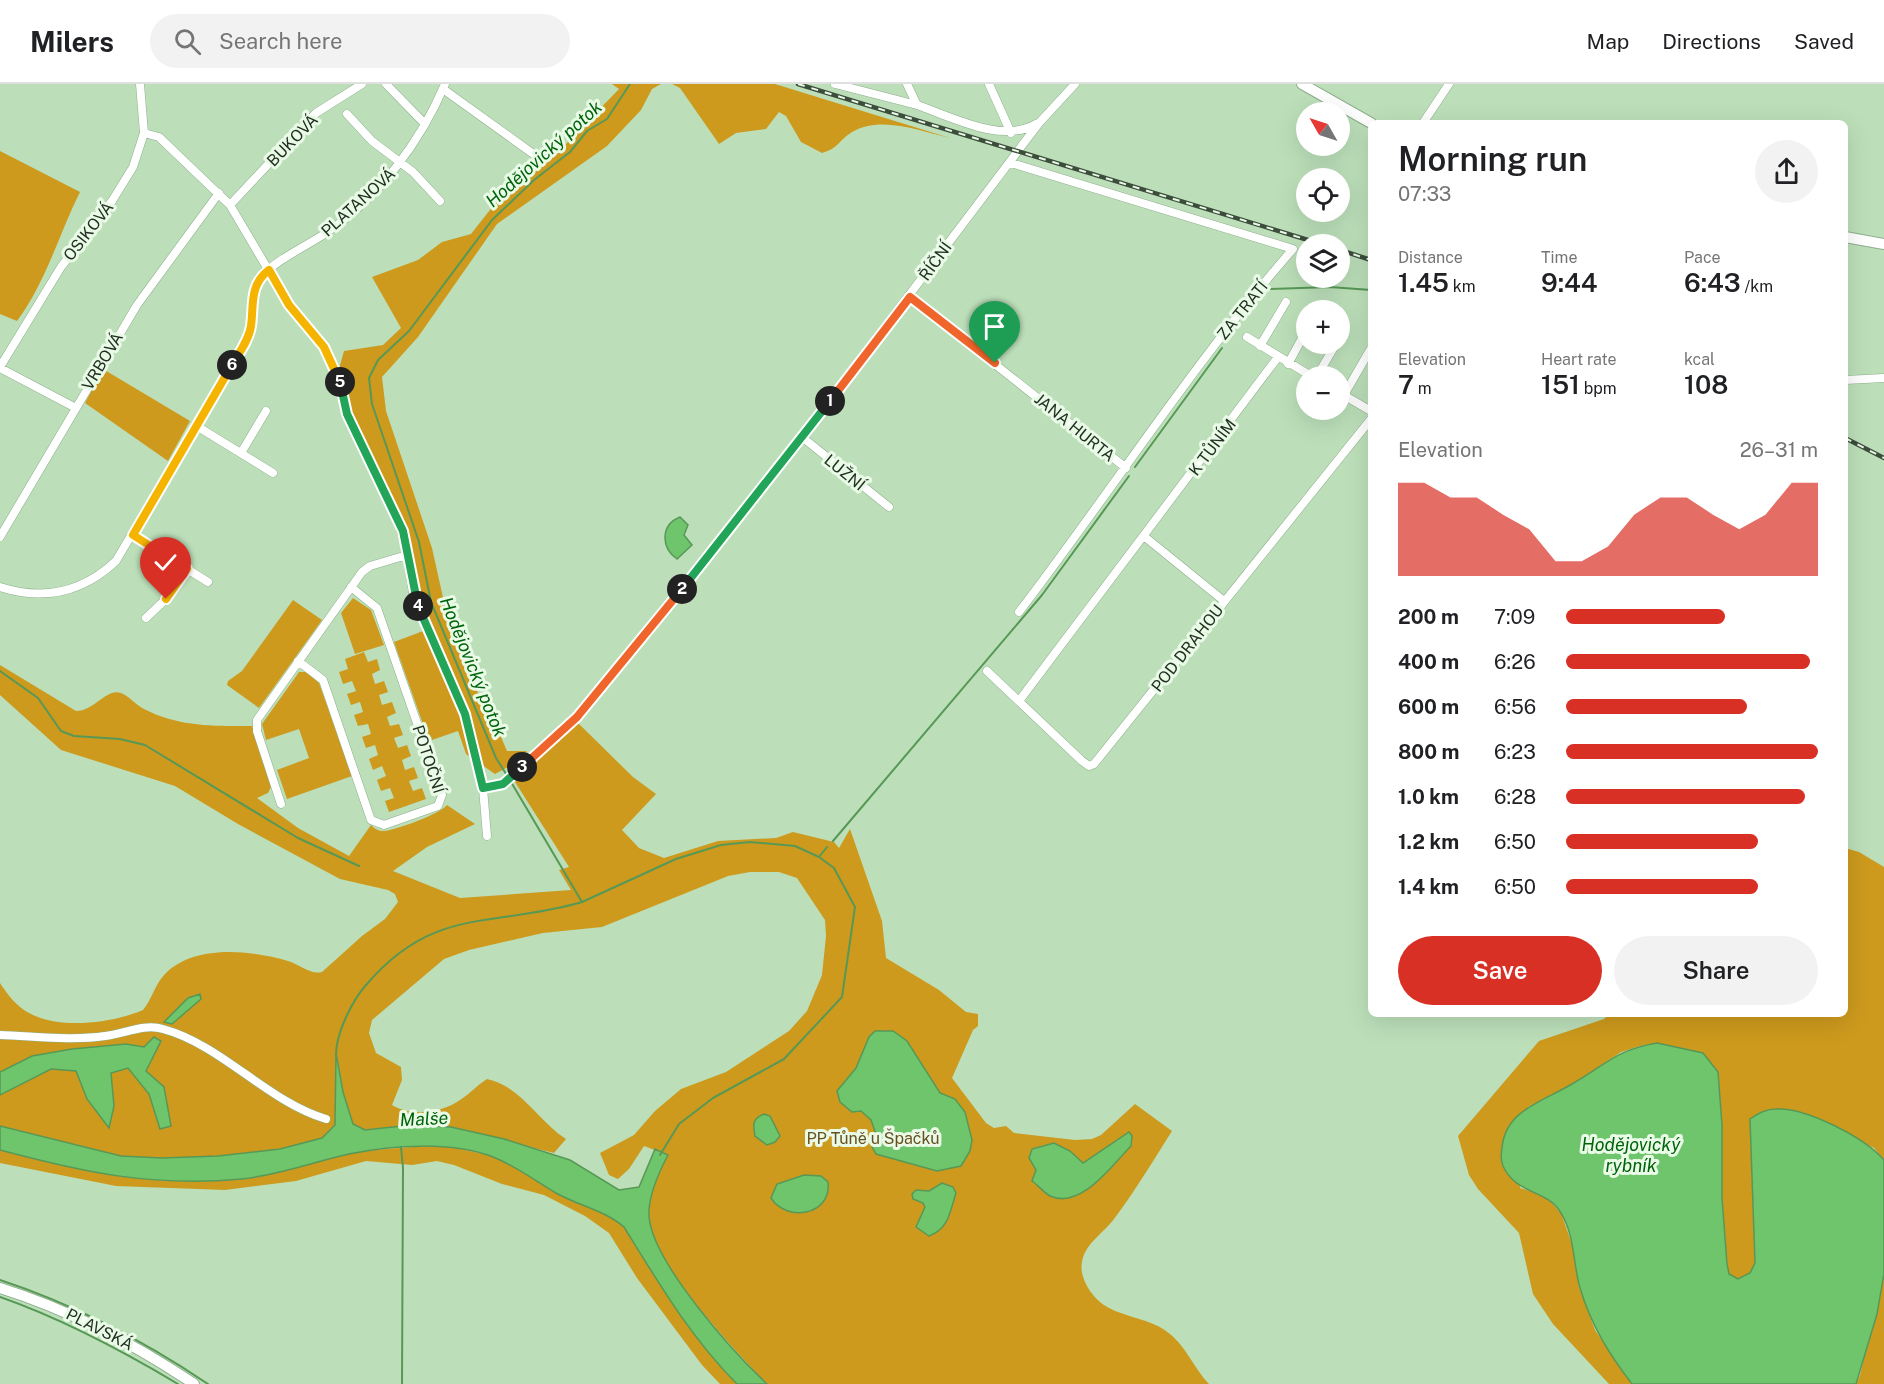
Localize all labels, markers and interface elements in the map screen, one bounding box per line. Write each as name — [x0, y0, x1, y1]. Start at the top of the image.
search box — [150, 14, 570, 68]
text: Milers — [30, 25, 114, 58]
icon: search — [171, 25, 204, 58]
text: Search here — [219, 28, 343, 54]
text: Map — [1587, 29, 1629, 54]
text: Directions — [1662, 29, 1761, 54]
text: Saved — [1794, 29, 1854, 54]
water label: Hodějovický potok — [481, 96, 606, 211]
north arrow — [1296, 102, 1350, 156]
map controls — [1296, 102, 1350, 420]
street label: BUKOVÁ — [262, 110, 322, 170]
text: Morning run — [1398, 140, 1587, 178]
button: share — [1755, 140, 1818, 203]
street label: PLATANOVÁ — [317, 163, 399, 241]
button: locate — [1296, 168, 1350, 222]
text: 07:33 — [1398, 182, 1451, 206]
street label: OSIKOVÁ — [59, 197, 117, 265]
button: layers — [1296, 234, 1350, 288]
street label: ŘÍČNÍ — [914, 237, 956, 284]
text: Distance — [1398, 248, 1463, 267]
text: Time — [1541, 248, 1577, 267]
text: Pace — [1684, 248, 1721, 267]
text: 1.45 — [1398, 267, 1449, 298]
text: 9:44 — [1541, 267, 1598, 298]
text: 6:43 — [1684, 267, 1741, 298]
street label: ZA TRATÍ — [1212, 276, 1272, 343]
text: km — [1449, 277, 1476, 296]
text: /km — [1741, 277, 1773, 296]
button: + — [1296, 300, 1350, 354]
pin — [969, 301, 1020, 363]
icon: arrive — [978, 310, 1011, 343]
street label: VRBOVÁ — [77, 328, 127, 394]
pin: 6 — [217, 350, 247, 380]
text: Elevation — [1398, 350, 1466, 369]
text: Heart rate — [1541, 350, 1617, 369]
text: kcal — [1684, 350, 1715, 369]
text: 6 — [227, 355, 237, 374]
button: − — [1296, 366, 1350, 420]
pin: 5 — [325, 367, 355, 397]
text: 7 — [1398, 369, 1414, 400]
text: 151 — [1541, 369, 1580, 400]
text: 108 — [1684, 369, 1728, 400]
text: 5 — [335, 372, 345, 391]
text: m — [1414, 379, 1432, 398]
text: bpm — [1580, 379, 1617, 398]
pin: 1 — [815, 386, 845, 416]
street label: JANA HURTA — [1031, 389, 1119, 466]
text: 1 — [827, 391, 833, 410]
street label: K TŮNÍM — [1183, 414, 1240, 479]
text: Elevation — [1398, 438, 1483, 462]
text: 26–31 m — [1740, 438, 1818, 462]
street label: LUŽNÍ — [820, 449, 870, 495]
pin — [140, 537, 191, 599]
icon: check — [149, 546, 182, 579]
pin: 2 — [667, 574, 697, 604]
text: 2 — [677, 579, 687, 598]
pin: 4 — [403, 591, 433, 621]
water label: Hodějovický potok — [436, 594, 511, 740]
text: 4 — [413, 596, 423, 615]
street label: POD DRAHOU — [1147, 601, 1227, 696]
text: 200 m — [1398, 605, 1459, 629]
text: 7:09 — [1494, 605, 1535, 629]
text: 400 m — [1398, 650, 1459, 674]
text: 6:26 — [1494, 650, 1536, 674]
text: 600 m — [1398, 695, 1459, 719]
text: 6:56 — [1494, 695, 1536, 719]
street label: POTOČNÍ — [409, 722, 450, 796]
text: 800 m — [1398, 740, 1460, 764]
text: 6:23 — [1494, 740, 1536, 764]
pin: 3 — [507, 752, 537, 782]
text: 3 — [517, 757, 527, 776]
text: 1.0 km — [1398, 785, 1459, 809]
text: 6:28 — [1494, 785, 1536, 809]
text: 1.2 km — [1398, 830, 1459, 854]
text: 6:50 — [1494, 830, 1536, 854]
text: 1.4 km — [1398, 875, 1459, 899]
text: 6:50 — [1494, 875, 1536, 899]
button: Save — [1398, 936, 1602, 1005]
button: Share — [1614, 936, 1818, 1005]
water label: Malše — [399, 1107, 449, 1130]
park label: PP Tůně u Špačků — [806, 1128, 940, 1148]
water label: Hodějovický rybník — [1582, 1134, 1681, 1176]
street label: PLAVSKÁ — [63, 1304, 137, 1354]

